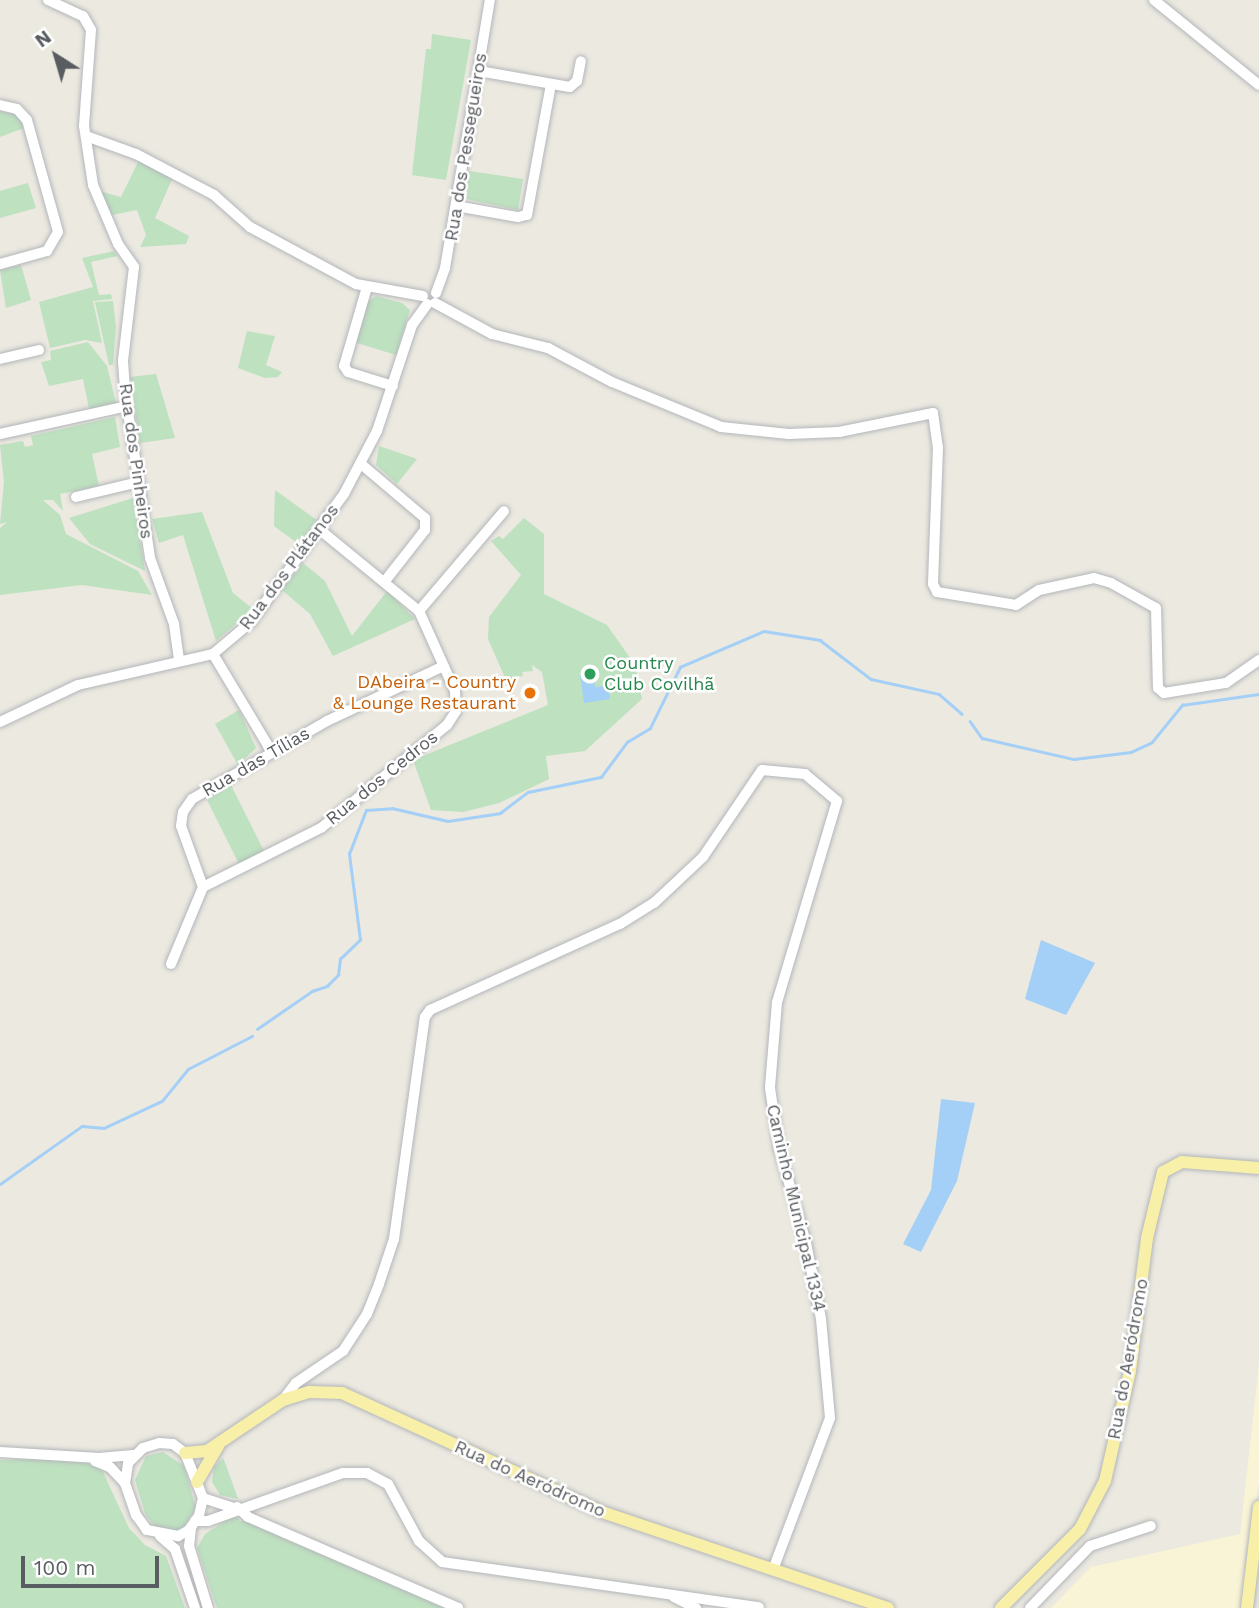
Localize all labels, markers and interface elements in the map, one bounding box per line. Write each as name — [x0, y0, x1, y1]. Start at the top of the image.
north arrow — [21, 21, 91, 91]
text: N — [31, 25, 56, 52]
street label: Rua dos Pessegueiros — [440, 51, 492, 243]
street label: Rua dos Pinheiros — [114, 382, 158, 540]
street label: Rua dos Plátanos — [235, 500, 343, 634]
place label: Country Club Covilhã — [604, 653, 715, 696]
marker: Country Club Covilhã — [582, 666, 598, 682]
place label: DAbeira - Country & Lounge Restaurant — [333, 672, 516, 714]
marker: DAbeira - Country & Lounge Restaurant — [522, 685, 538, 701]
street label: Rua das Tílias — [198, 722, 314, 802]
street label: Rua dos Cedros — [321, 726, 443, 830]
street label: Caminho Municipal 1334 — [762, 1102, 830, 1314]
street label: Rua do Aeródromo — [1103, 1276, 1153, 1442]
street label: Rua do Aeródromo — [450, 1436, 610, 1522]
scale bar — [24, 1542, 163, 1586]
text: 100 m — [34, 1555, 96, 1580]

